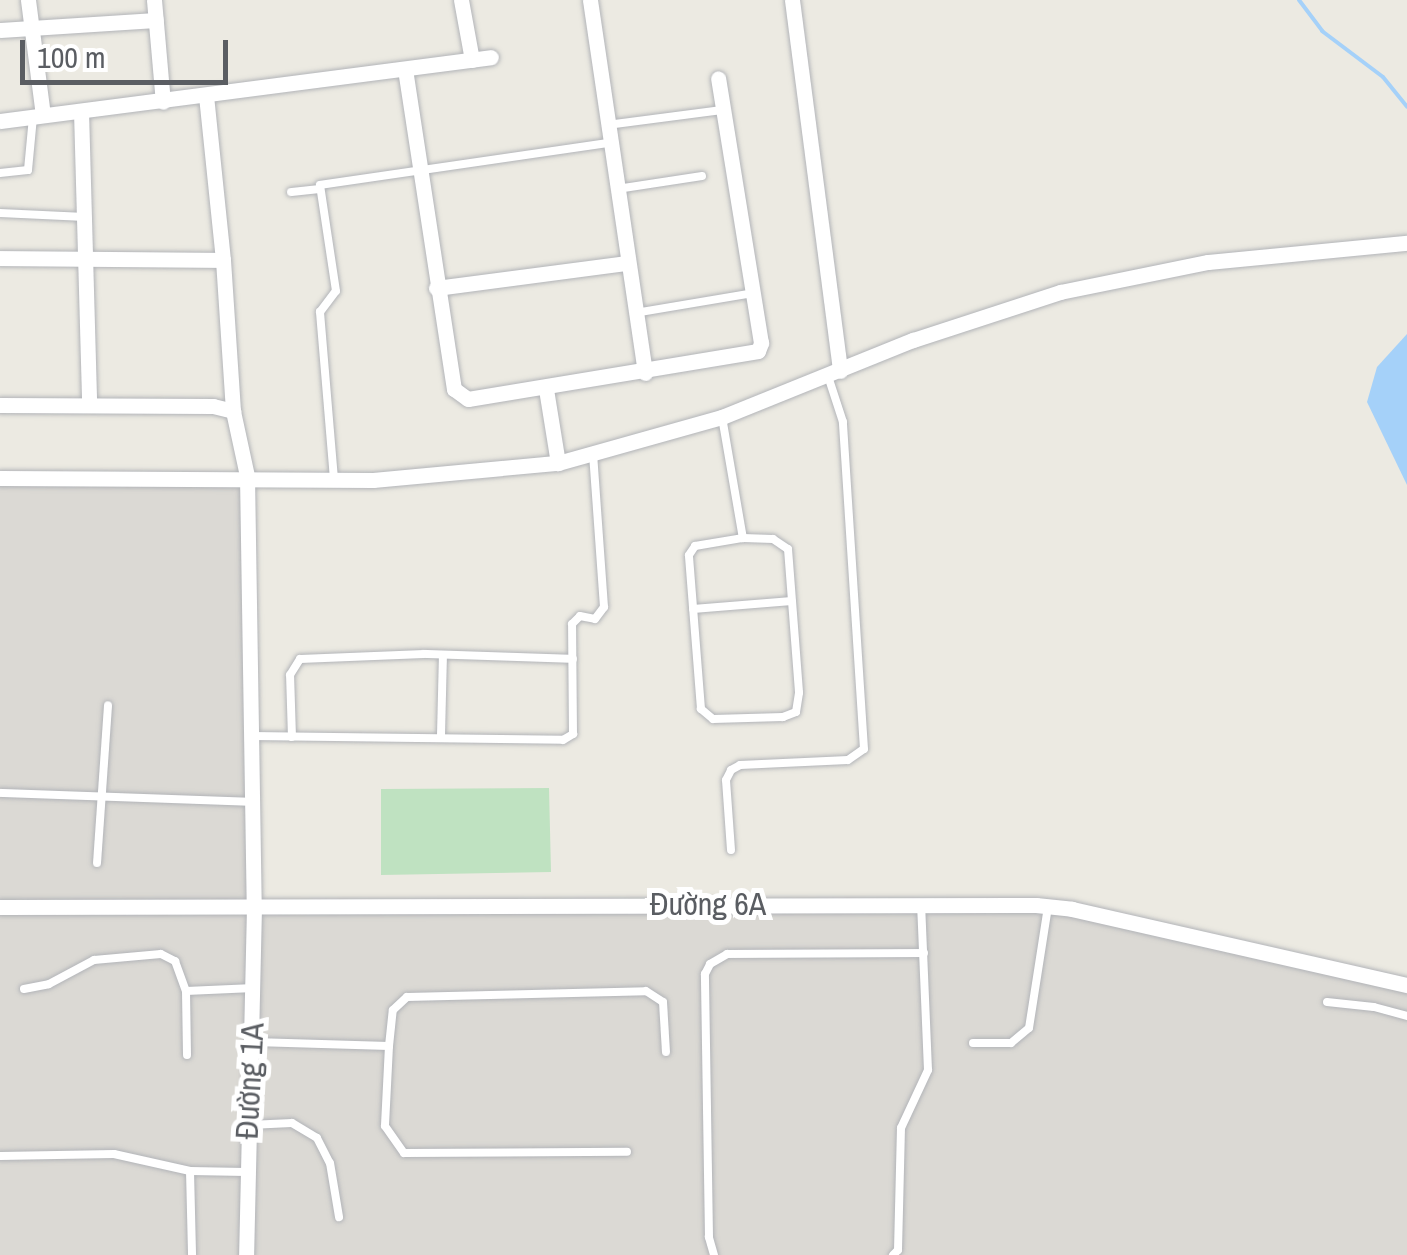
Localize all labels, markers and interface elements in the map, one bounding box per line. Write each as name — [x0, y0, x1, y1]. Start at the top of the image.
scale bar — [25, 20, 232, 82]
text: 100 m — [37, 37, 105, 77]
street label: Đường 6A — [650, 885, 766, 923]
street label: Đường 1A — [228, 1022, 272, 1140]

